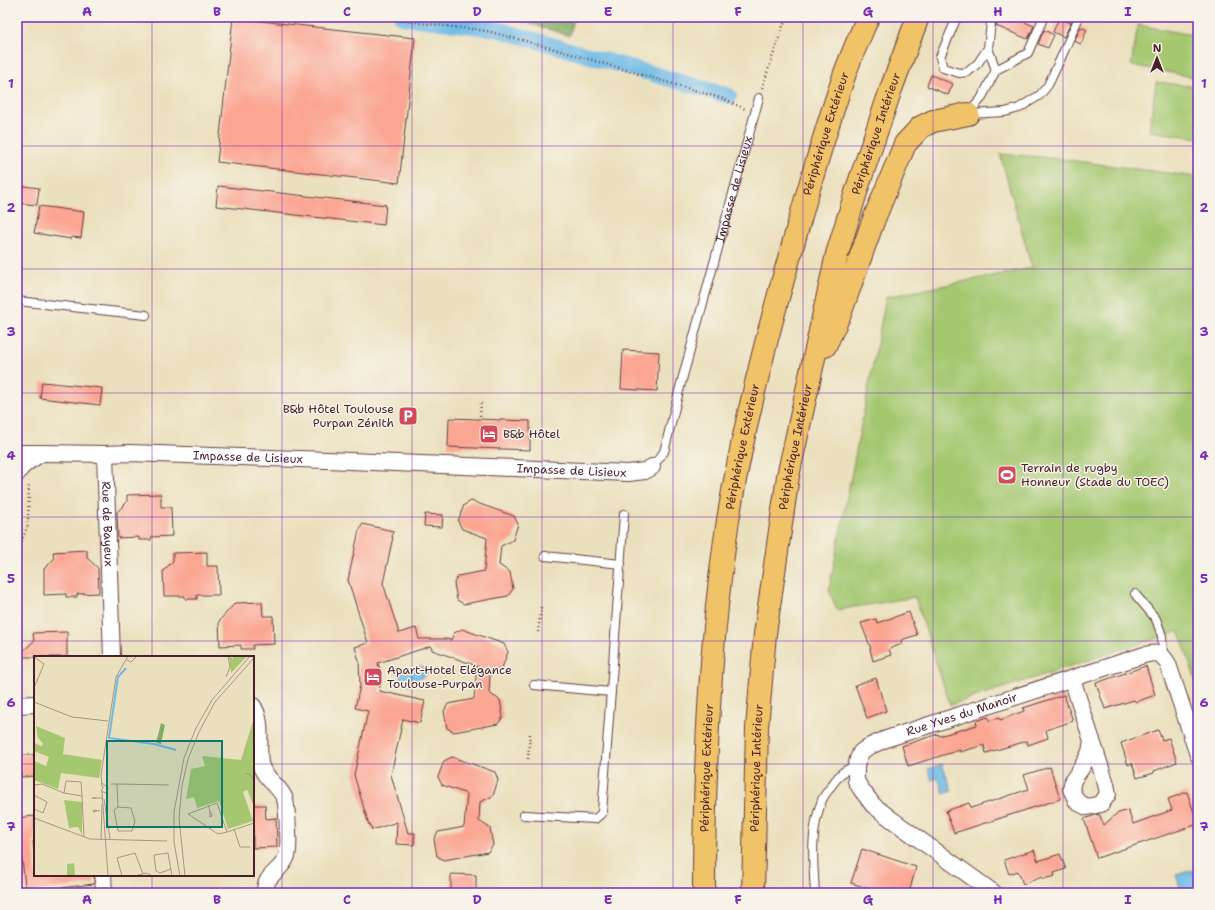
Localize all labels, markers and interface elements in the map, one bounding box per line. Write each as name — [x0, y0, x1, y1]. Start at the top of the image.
text: A — [82, 3, 92, 20]
text: B — [213, 3, 221, 20]
text: C — [343, 3, 351, 20]
text: D — [472, 3, 482, 20]
text: E — [604, 3, 613, 20]
text: F — [734, 3, 742, 20]
text: G — [863, 3, 874, 20]
text: H — [993, 3, 1003, 20]
text: I — [1124, 3, 1132, 20]
north arrow — [1137, 38, 1177, 78]
text: N — [1153, 41, 1162, 56]
street label: Périphérique Extérieur — [799, 69, 853, 197]
street label: Périphérique Intérieur — [848, 70, 905, 197]
text: 1 — [8, 75, 14, 92]
text: 1 — [1201, 75, 1207, 92]
street label: Impasse de Lisieux — [712, 134, 756, 245]
text: 2 — [6, 199, 16, 216]
text: 2 — [1199, 199, 1209, 216]
text: 3 — [6, 323, 16, 340]
text: 3 — [1199, 323, 1209, 340]
street label: Périphérique Extérieur — [722, 382, 764, 511]
street label: Périphérique Intérieur — [775, 382, 816, 511]
place label: B&b Hôtel Toulouse Purpan Zénith — [283, 401, 394, 431]
parking icon: B&b Hôtel Toulouse Purpan Zénith — [397, 405, 419, 427]
hotel icon: B&b Hôtel — [478, 423, 500, 445]
place label: B&b Hôtel — [503, 426, 560, 442]
text: 4 — [6, 447, 16, 464]
street label: Impasse de Lisieux — [193, 447, 303, 467]
text: 4 — [1199, 447, 1209, 464]
street label: Impasse de Lisieux — [516, 460, 627, 481]
place label: Terrain de rugby Honneur (Stade du TOEC) — [1021, 460, 1169, 490]
sports icon: Terrain de rugby Honneur (Stade du TOEC) — [996, 464, 1018, 486]
street label: Rue de Bayeux — [98, 481, 117, 567]
text: 5 — [7, 570, 15, 587]
text: 5 — [1200, 570, 1208, 587]
inset map — [34, 656, 254, 876]
place label: Apart-Hotel Elégance Toulouse-Purpan — [387, 662, 512, 692]
hotel icon: Apart-Hotel Elégance Toulouse-Purpan — [362, 666, 384, 688]
street label: Rue Yves du Manoir — [904, 689, 1020, 740]
text: 6 — [6, 694, 16, 711]
text: 6 — [1199, 694, 1209, 711]
street label: Périphérique Extérieur — [696, 703, 717, 832]
street label: Périphérique Intérieur — [746, 703, 767, 832]
text: 7 — [6, 818, 16, 835]
text: 7 — [1199, 818, 1209, 835]
text: A — [82, 891, 92, 908]
text: B — [213, 891, 221, 908]
text: C — [343, 891, 351, 908]
text: D — [472, 891, 482, 908]
text: E — [604, 891, 613, 908]
text: F — [734, 891, 742, 908]
text: G — [863, 891, 874, 908]
text: H — [993, 891, 1003, 908]
text: I — [1124, 891, 1132, 908]

